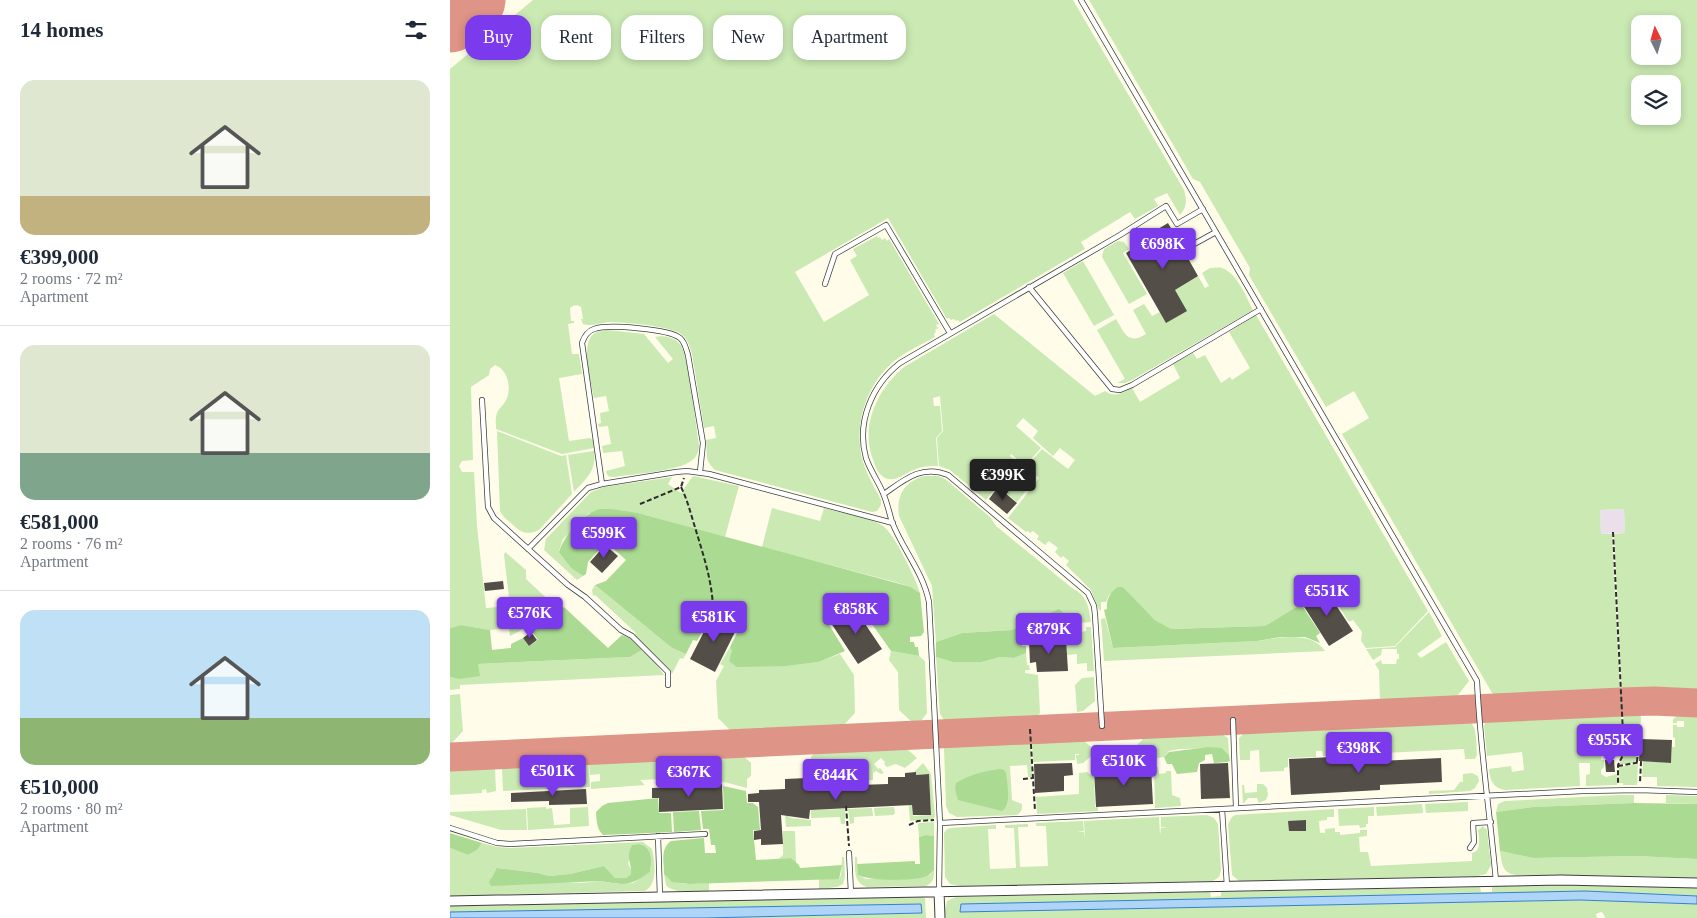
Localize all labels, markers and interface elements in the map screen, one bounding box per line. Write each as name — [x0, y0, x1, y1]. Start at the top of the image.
chip: Buy — [465, 15, 531, 60]
chip: Rent — [541, 15, 611, 60]
chip: Filters — [621, 15, 703, 60]
chip: New — [713, 15, 783, 60]
chip: Apartment — [793, 15, 906, 60]
north arrow — [1631, 15, 1681, 65]
map controls — [1631, 15, 1681, 125]
icon: filters — [402, 16, 430, 44]
text: 14 homes — [20, 18, 103, 42]
button: layers — [1631, 75, 1681, 125]
icon: home — [180, 112, 270, 202]
pin: €698K — [1128, 228, 1198, 270]
text: €698K — [1141, 235, 1185, 252]
text: €399,000 — [20, 245, 99, 269]
text: 2 rooms · 72 m² — [20, 270, 123, 287]
text: Apartment — [20, 288, 88, 305]
icon: home — [180, 378, 270, 468]
pin: €399K — [968, 458, 1038, 501]
text: €399K — [981, 466, 1025, 483]
text: €581,000 — [20, 510, 99, 534]
pin: €599K — [569, 516, 639, 559]
text: €599K — [582, 524, 626, 541]
text: 2 rooms · 76 m² — [20, 535, 123, 552]
text: Apartment — [20, 553, 88, 570]
pin: €551K — [1292, 574, 1362, 617]
text: €551K — [1305, 582, 1349, 599]
pin: €858K — [821, 592, 891, 635]
pin: €576K — [495, 596, 565, 639]
pin: €581K — [679, 600, 749, 643]
text: €858K — [834, 600, 878, 617]
text: €576K — [508, 604, 552, 621]
text: €581K — [692, 608, 736, 625]
pin: €879K — [1014, 612, 1084, 655]
text: €879K — [1027, 620, 1071, 637]
icon: home — [180, 643, 270, 733]
pin: €955K — [1575, 724, 1645, 766]
text: €955K — [1588, 731, 1632, 748]
pin: €398K — [1324, 732, 1394, 774]
text: €398K — [1337, 739, 1381, 756]
pin: €510K — [1089, 744, 1159, 787]
text: €510K — [1102, 752, 1146, 769]
pin: €501K — [518, 754, 588, 797]
pin: €367K — [654, 756, 724, 798]
pin: €844K — [801, 758, 871, 801]
text: €501K — [531, 762, 575, 779]
text: €367K — [667, 763, 711, 780]
text: €844K — [814, 766, 858, 783]
text: €510,000 — [20, 775, 99, 799]
text: 2 rooms · 80 m² — [20, 800, 123, 817]
text: Apartment — [20, 818, 88, 835]

